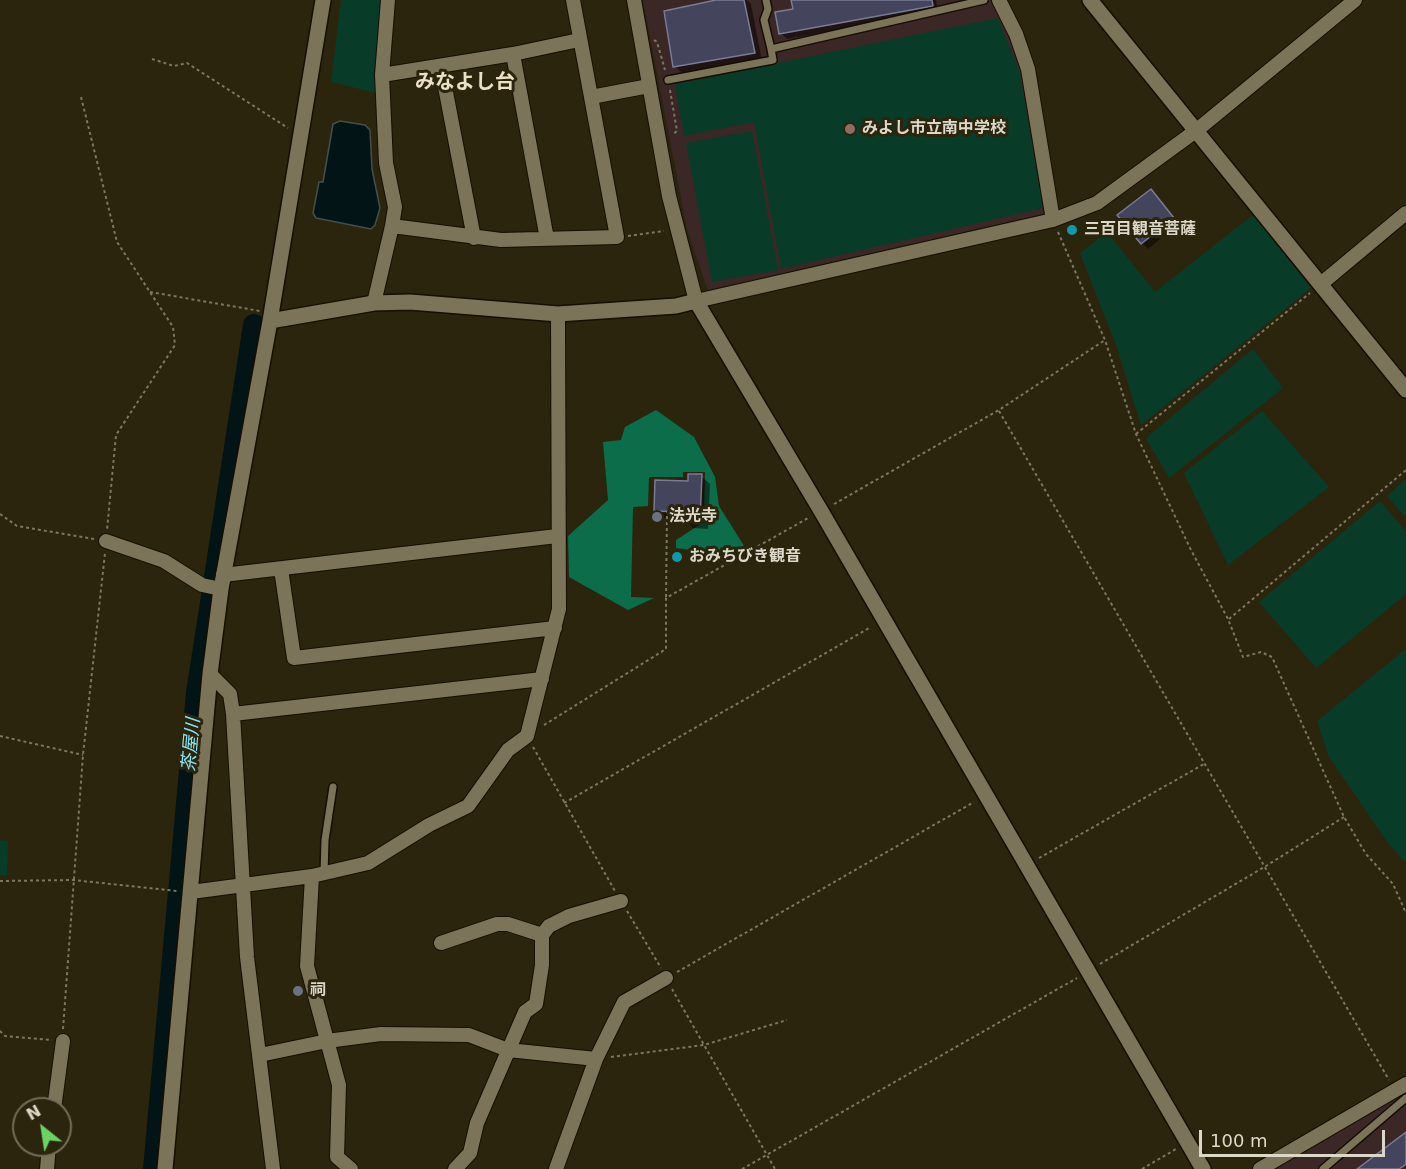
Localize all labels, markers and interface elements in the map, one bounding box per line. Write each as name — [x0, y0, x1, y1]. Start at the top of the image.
district label: みなよし台 — [415, 71, 515, 95]
place label: みよし市立南中学校 — [862, 119, 1006, 139]
marker: みよし市立南中学校 — [843, 122, 857, 136]
place label: 三百目観音菩薩 — [1084, 220, 1196, 240]
marker: 三百目観音菩薩 — [1065, 223, 1079, 237]
place label: 法光寺 — [669, 507, 717, 527]
marker: 法光寺 — [650, 510, 664, 524]
place label: おみちびき観音 — [689, 547, 801, 567]
marker: おみちびき観音 — [670, 550, 684, 564]
water label: 茶屋川 — [179, 717, 205, 773]
place label: 祠 — [310, 981, 326, 1001]
marker: 祠 — [291, 984, 305, 998]
north arrow — [12, 1097, 72, 1157]
text: N — [23, 1101, 44, 1124]
scale bar — [1202, 1118, 1388, 1156]
text: 100 m — [1210, 1130, 1268, 1151]

